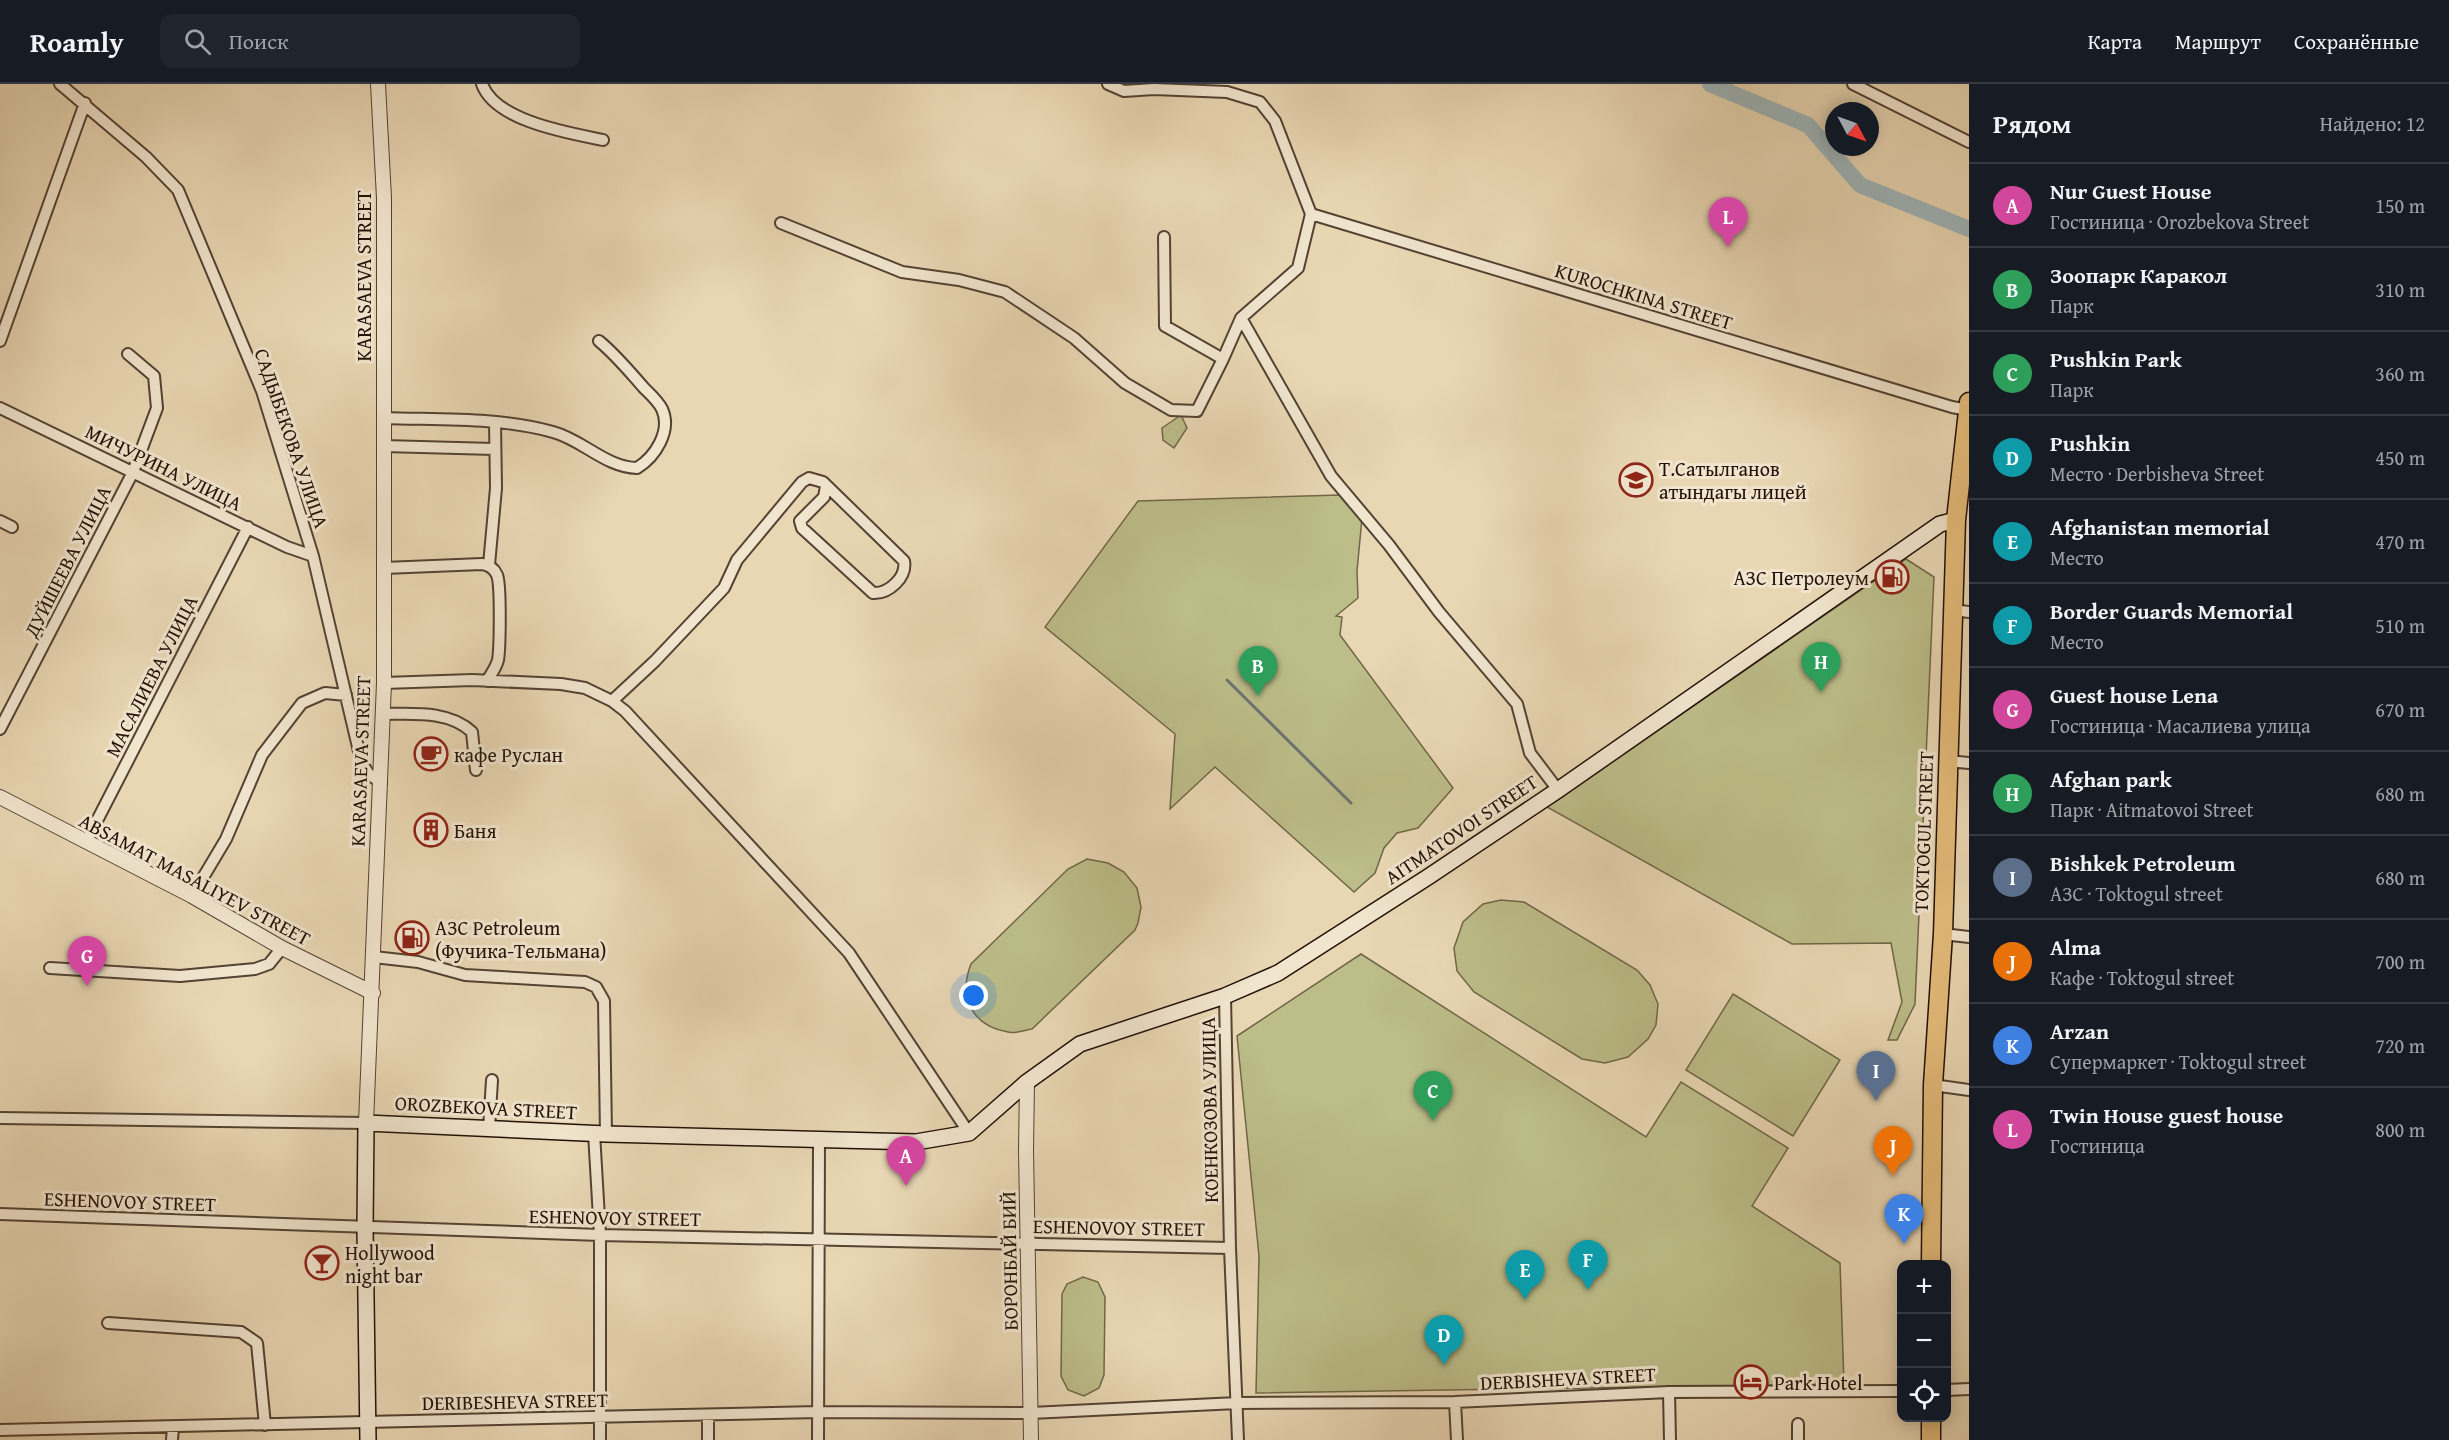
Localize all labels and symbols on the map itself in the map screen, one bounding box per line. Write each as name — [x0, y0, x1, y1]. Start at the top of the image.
north arrow — [1825, 102, 1879, 156]
street label: KARASAEVA STREET — [349, 190, 378, 362]
pin: L — [1708, 198, 1748, 247]
street label: KUROCHKINA STREET — [1552, 255, 1736, 337]
street label: САДЫБЕКОВА УЛИЦА — [248, 344, 336, 532]
street label: МИЧУРИНА УЛИЦА — [81, 416, 247, 518]
place label: Т.Сатылганов атындагы лицей — [1659, 454, 1807, 506]
school or university icon: Т.Сатылганов атындагы лицей — [1618, 462, 1654, 498]
street label: ДУЙШЕЕВА УЛИЦА — [16, 480, 118, 643]
fuel station icon: АЗС Петролеум — [1874, 559, 1910, 595]
place label: АЗС Петролеум — [1733, 563, 1869, 592]
street label: МАСАЛИЕВА УЛИЦА — [98, 590, 204, 762]
pin: H — [1802, 642, 1840, 692]
pin: B — [1238, 646, 1278, 696]
street label: KARASAEVA STREET — [343, 675, 377, 847]
cafe icon: кафе Руслан — [413, 736, 449, 772]
place label: кафе Руслан — [454, 740, 564, 769]
street label: TOKTOGUL STREET — [1906, 751, 1940, 913]
street label: AITMATOVOI STREET — [1379, 767, 1543, 891]
street label: ABSAMAT MASALIYEV STREET — [74, 806, 316, 952]
building icon: Баня — [413, 812, 449, 848]
place label: Баня — [454, 816, 497, 845]
place label: АЗС Petroleum (Фучика-Тельмана) — [435, 913, 606, 965]
fuel station icon: АЗС Petroleum (Фучика-Тельмана) — [394, 920, 430, 956]
pin: G — [68, 936, 106, 986]
your location — [959, 981, 988, 1010]
street label: КОЕНКОЗОВА УЛИЦА — [1193, 1017, 1225, 1203]
pin: I — [1856, 1052, 1896, 1101]
pin: C — [1414, 1072, 1452, 1121]
street label: OROZBEKOVA STREET — [394, 1088, 578, 1126]
pin: J — [1874, 1126, 1912, 1176]
pin: A — [886, 1136, 926, 1186]
street label: ESHENOVOY STREET — [43, 1184, 217, 1218]
street label: БОРОНБАЙ БИЙ — [993, 1191, 1025, 1331]
pin: K — [1884, 1194, 1924, 1244]
street label: ESHENOVOY STREET — [529, 1201, 701, 1233]
street label: ESHENOVOY STREET — [1033, 1211, 1205, 1243]
place label: Hollywood night bar — [345, 1238, 435, 1290]
pin: F — [1568, 1240, 1608, 1290]
bar icon: Hollywood night bar — [304, 1245, 340, 1281]
pin: E — [1506, 1250, 1544, 1300]
pin: D — [1424, 1316, 1464, 1365]
street label: DERBISHEVA STREET — [1479, 1359, 1657, 1397]
hotel icon: Park Hotel — [1733, 1364, 1769, 1400]
place label: Park Hotel — [1774, 1368, 1863, 1397]
street label: DERIBESHEVA STREET — [422, 1385, 608, 1417]

